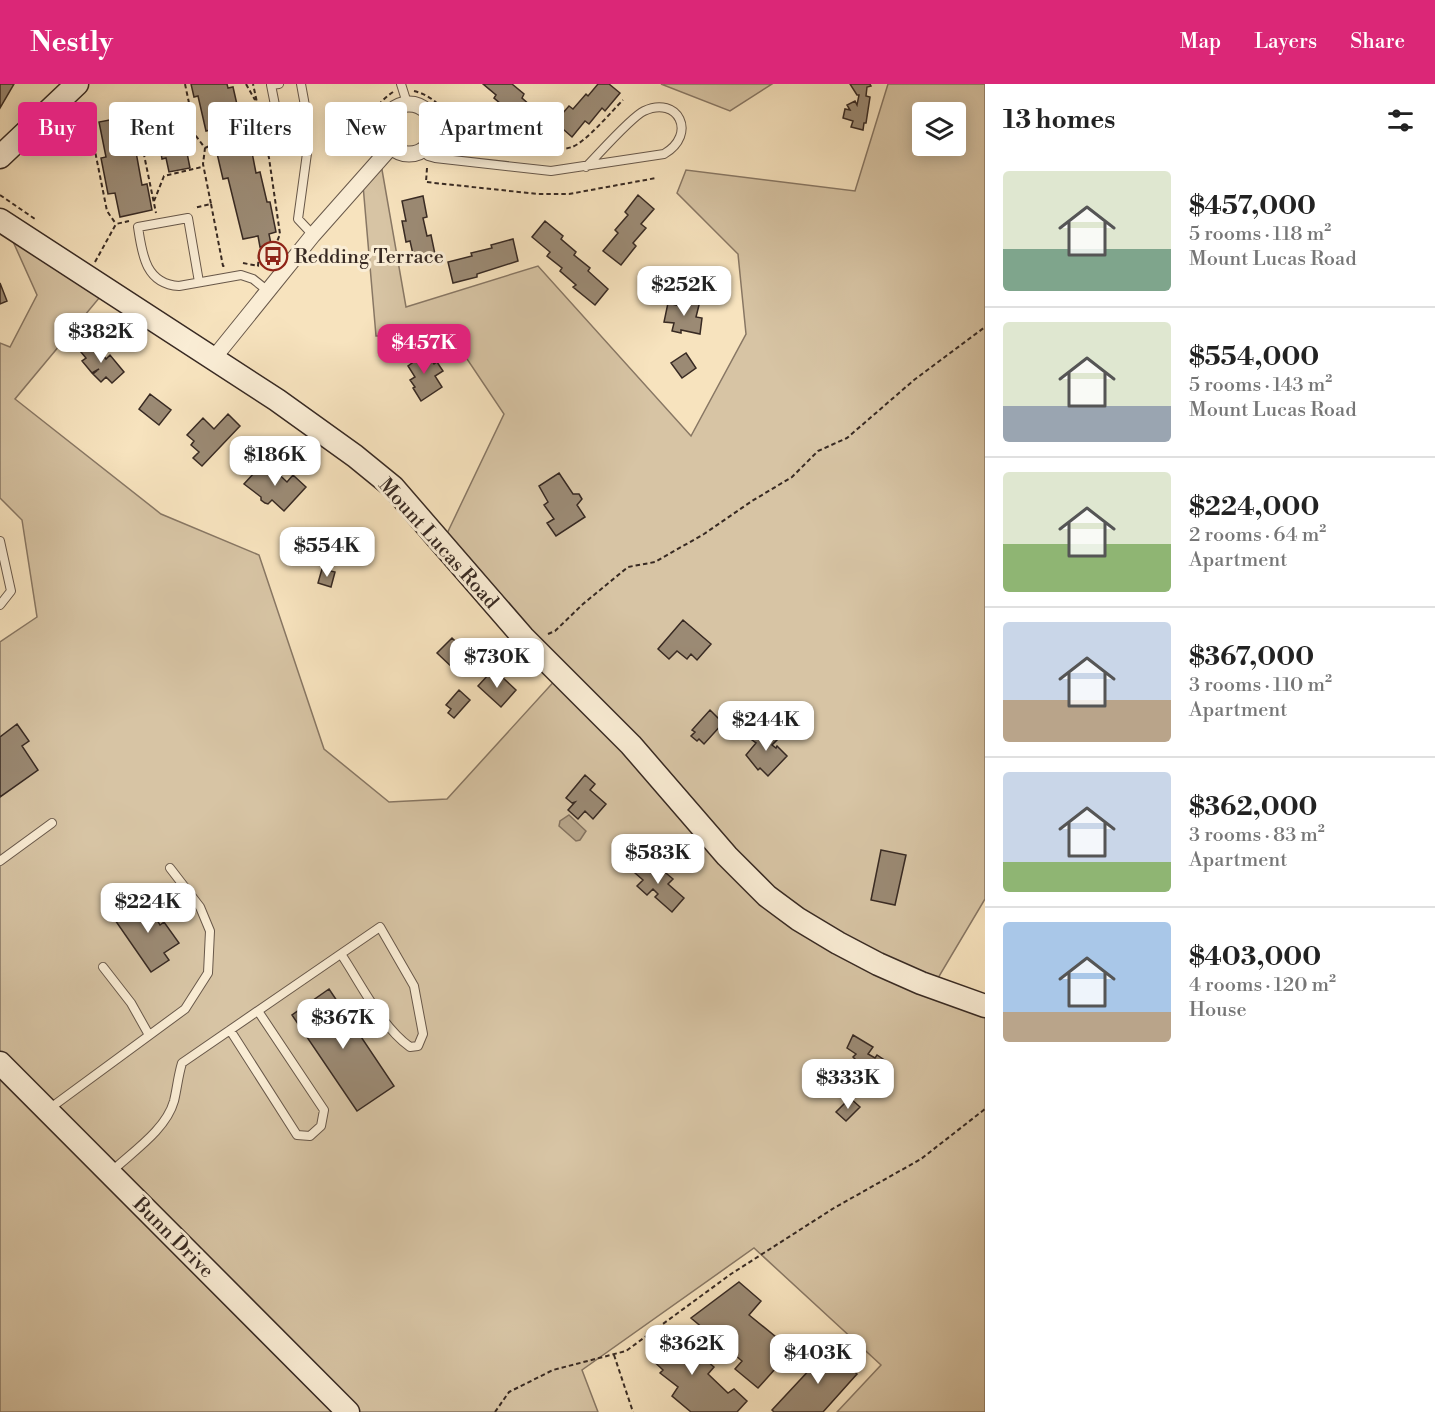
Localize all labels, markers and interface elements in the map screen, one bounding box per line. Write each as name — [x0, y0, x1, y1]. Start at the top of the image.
text: Nestly — [30, 25, 113, 60]
text: Map — [1180, 29, 1221, 55]
text: Layers — [1254, 29, 1317, 55]
text: Share — [1350, 29, 1405, 55]
chip: Buy — [18, 102, 97, 156]
chip: Rent — [109, 102, 196, 156]
chip: Filters — [208, 102, 313, 156]
chip: New — [325, 102, 407, 156]
chip: Apartment — [419, 102, 564, 156]
map controls — [912, 102, 966, 156]
button: layers — [912, 102, 966, 156]
text: 13 homes — [1003, 104, 1115, 136]
icon: filters — [1384, 104, 1417, 137]
text: $457,000 — [1189, 190, 1316, 222]
icon: home — [1051, 195, 1123, 267]
text: 5 rooms · 118 m² — [1189, 222, 1331, 247]
bus stop icon: Redding Terrace — [257, 240, 289, 272]
place label: Redding Terrace — [294, 245, 444, 270]
text: Mount Lucas Road — [1189, 247, 1357, 272]
pin: $252K — [642, 266, 726, 317]
text: $252K — [651, 273, 717, 298]
pin: $382K — [59, 313, 143, 364]
text: $382K — [68, 320, 134, 345]
pin: $457K — [382, 324, 466, 375]
text: $457K — [391, 331, 457, 356]
text: $554,000 — [1189, 341, 1319, 373]
icon: home — [1051, 346, 1123, 418]
text: 5 rooms · 143 m² — [1189, 373, 1332, 398]
text: Mount Lucas Road — [1189, 398, 1357, 423]
pin: $186K — [233, 436, 317, 487]
text: $186K — [244, 443, 306, 468]
street label: Mount Lucas Road — [373, 473, 504, 615]
text: $224,000 — [1189, 491, 1319, 523]
icon: home — [1051, 496, 1123, 568]
text: 2 rooms · 64 m² — [1189, 523, 1326, 548]
pin: $554K — [285, 527, 369, 578]
text: $554K — [294, 534, 360, 559]
text: Apartment — [1189, 548, 1287, 573]
pin: $730K — [455, 638, 539, 689]
text: $367,000 — [1189, 641, 1314, 673]
text: $730K — [464, 645, 530, 670]
icon: home — [1051, 646, 1123, 718]
text: 3 rooms · 110 m² — [1189, 673, 1332, 698]
text: Apartment — [1189, 698, 1287, 723]
pin: $244K — [724, 701, 808, 752]
text: $244K — [732, 708, 800, 733]
text: $362,000 — [1189, 791, 1317, 823]
icon: home — [1051, 796, 1123, 868]
text: 3 rooms · 83 m² — [1189, 823, 1325, 848]
pin: $583K — [616, 834, 700, 885]
text: $583K — [625, 841, 691, 866]
text: Apartment — [1189, 848, 1287, 873]
pin: $224K — [106, 883, 190, 934]
text: $224K — [115, 890, 181, 915]
text: $403,000 — [1189, 941, 1321, 973]
icon: home — [1051, 946, 1123, 1018]
text: 4 rooms · 120 m² — [1189, 973, 1336, 998]
text: House — [1189, 998, 1247, 1023]
pin: $367K — [301, 999, 385, 1050]
text: $367K — [311, 1006, 375, 1031]
pin: $333K — [806, 1059, 890, 1110]
text: $333K — [816, 1066, 880, 1091]
street label: Bunn Drive — [127, 1192, 219, 1284]
pin: $362K — [650, 1325, 734, 1376]
text: $362K — [659, 1332, 725, 1357]
pin: $403K — [776, 1334, 860, 1385]
text: $403K — [784, 1341, 852, 1366]

